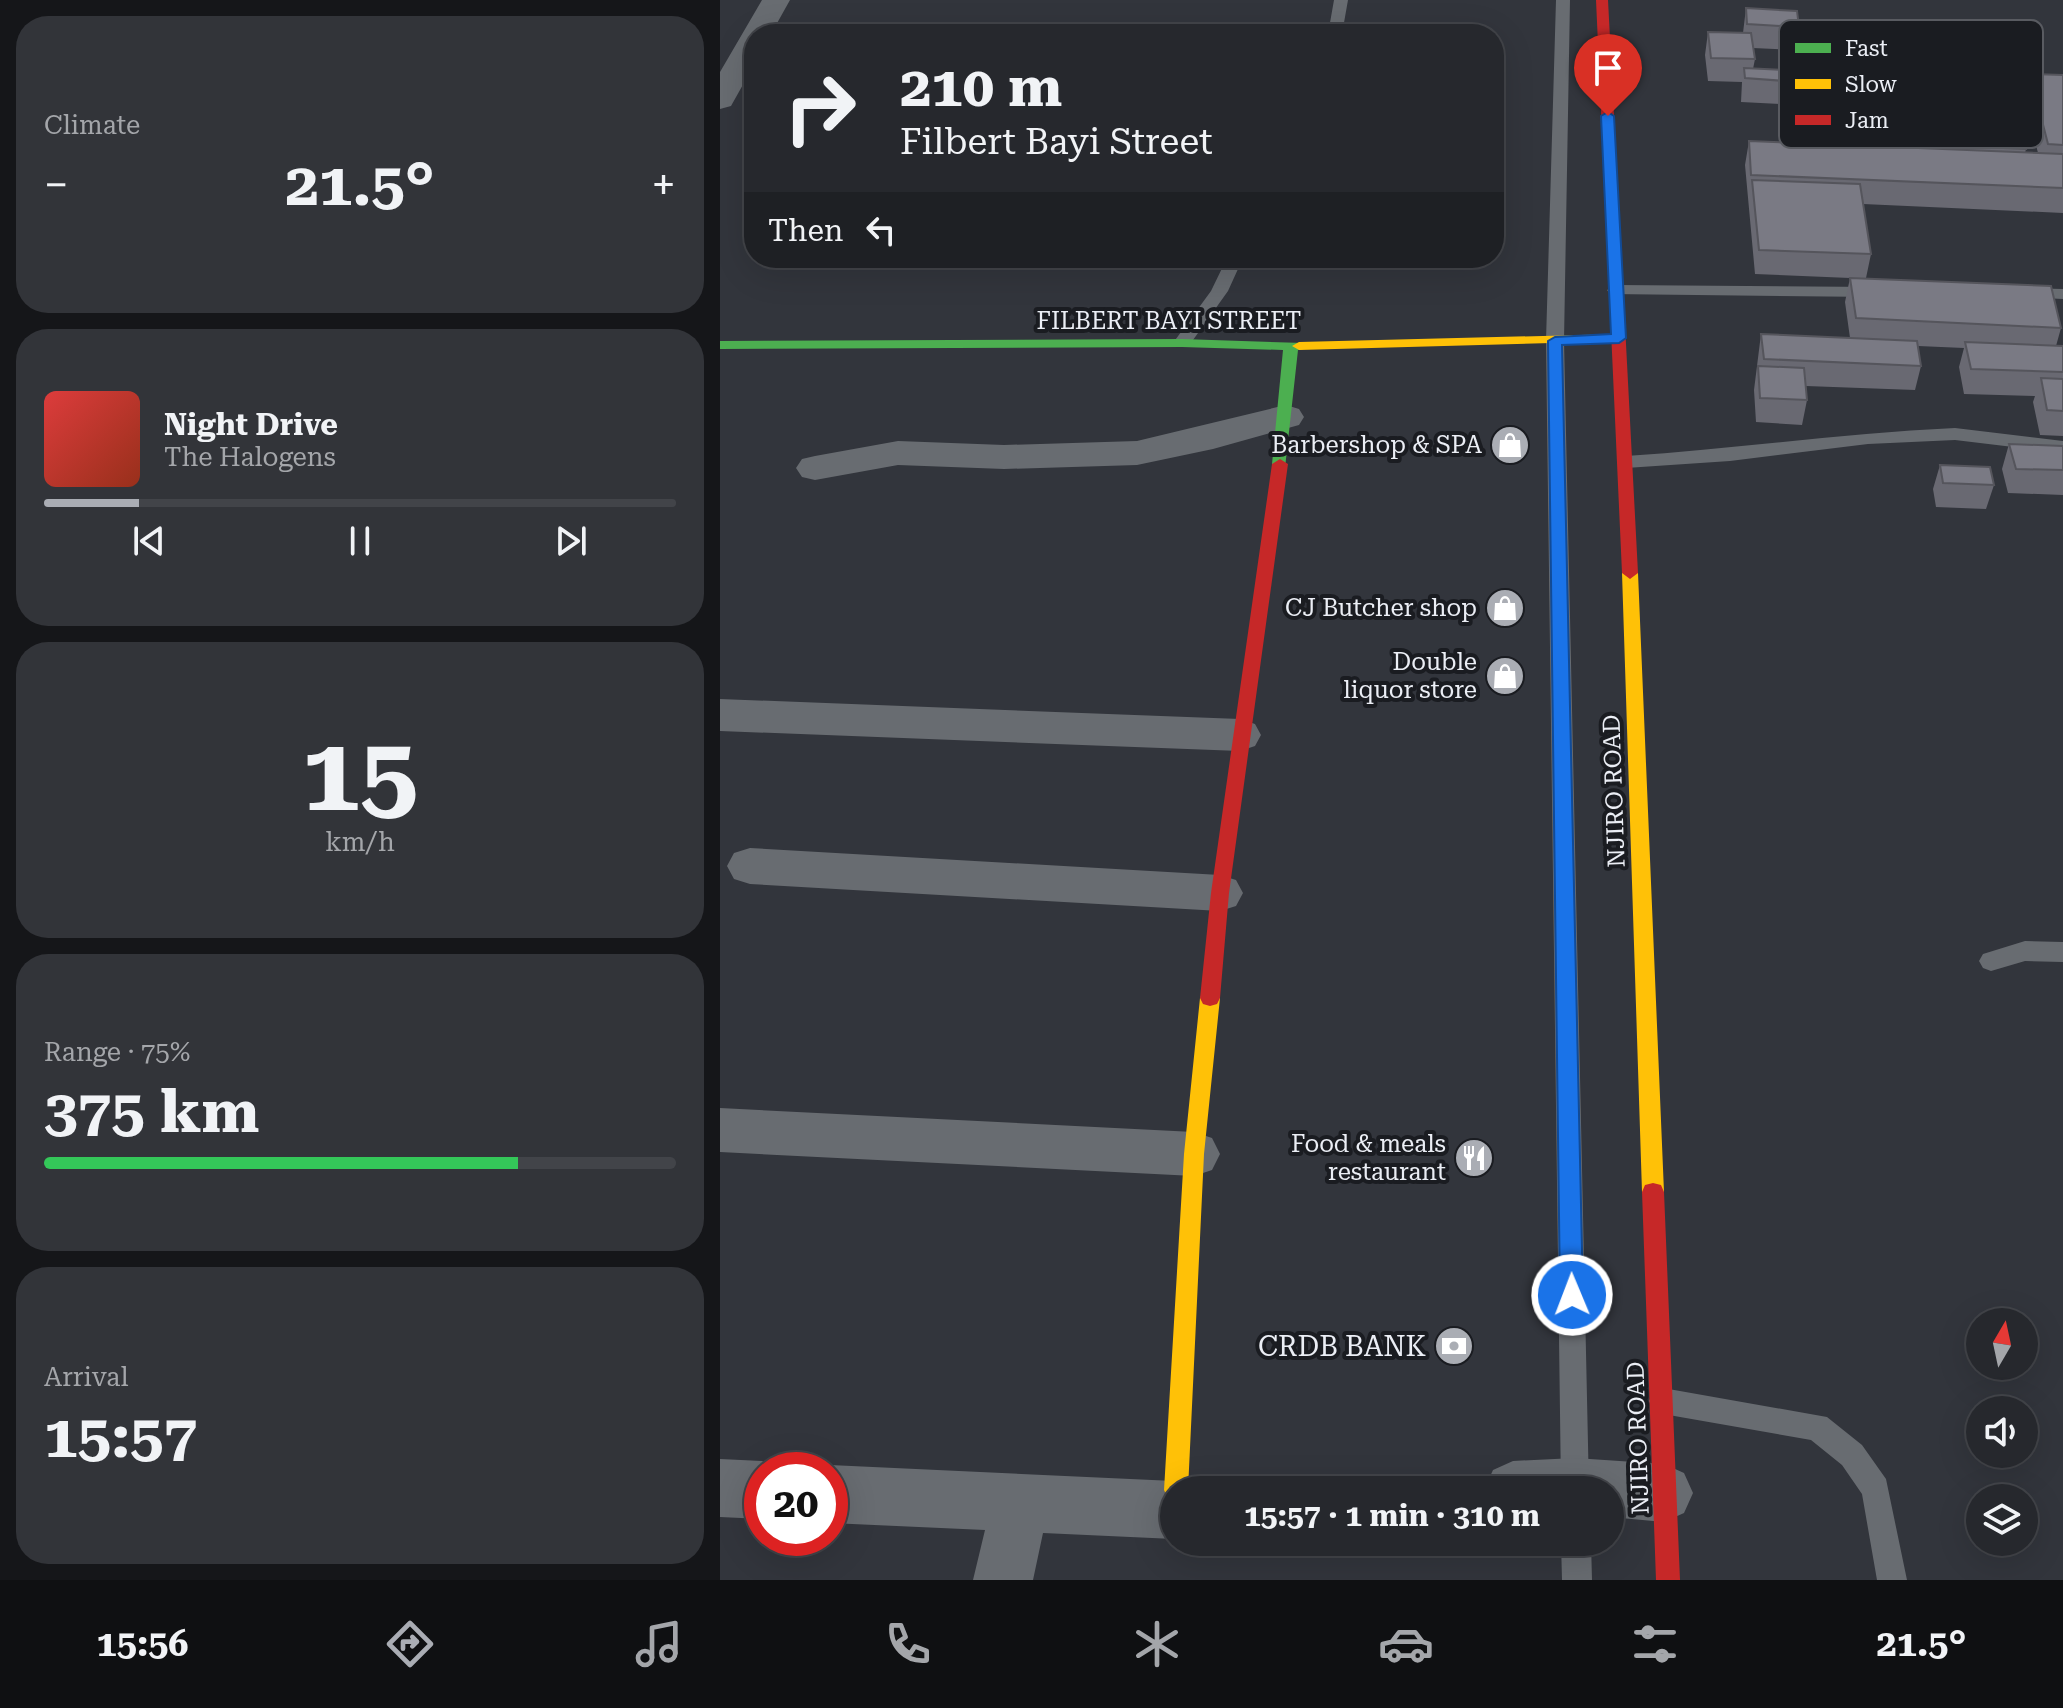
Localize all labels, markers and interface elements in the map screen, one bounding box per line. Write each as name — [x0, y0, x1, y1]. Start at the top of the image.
legend — [1779, 20, 2043, 148]
pin — [1574, 34, 1642, 116]
text: Fast — [1845, 36, 1888, 61]
icon: arrive — [1586, 46, 1630, 90]
text: 210 m — [900, 54, 1062, 120]
icon: right — [768, 56, 872, 160]
text: Slow — [1845, 72, 1898, 97]
text: Jam — [1845, 108, 1889, 133]
text: Climate — [44, 110, 140, 140]
text: Filbert Bayi Street — [900, 121, 1213, 163]
text: 21.5° — [285, 149, 435, 220]
text: − — [44, 159, 69, 211]
text: + — [651, 159, 676, 211]
icon: left — [859, 208, 903, 252]
text: Then — [768, 213, 843, 248]
street label: FILBERT BAYI STREET — [1037, 307, 1301, 335]
text: Night Drive — [164, 407, 338, 442]
shop icon: Barbershop & SPA — [1489, 424, 1531, 466]
place label: Barbershop & SPA — [1271, 431, 1482, 459]
text: The Halogens — [164, 442, 336, 472]
icon: previous — [127, 519, 171, 563]
icon: pause — [338, 519, 382, 563]
icon: next — [549, 519, 593, 563]
shop icon: CJ Butcher shop — [1484, 587, 1526, 629]
place label: CJ Butcher shop — [1285, 594, 1477, 622]
place label: Double liquor store — [1343, 648, 1477, 704]
shop icon: Double liquor store — [1484, 655, 1526, 697]
text: 15 — [302, 714, 418, 835]
street label: NJIRO ROAD — [1597, 714, 1631, 868]
text: km/h — [325, 827, 395, 857]
text: Range · 75% — [44, 1037, 190, 1067]
text: 375 km — [44, 1076, 259, 1147]
place label: Food & meals restaurant — [1291, 1130, 1446, 1186]
restaurant icon: Food & meals restaurant — [1453, 1137, 1495, 1179]
position arrow — [1530, 1253, 1614, 1337]
north arrow — [1966, 1308, 2038, 1380]
map controls — [1966, 1308, 2038, 1556]
bank icon: CRDB BANK — [1433, 1325, 1475, 1367]
place label: CRDB BANK — [1258, 1330, 1426, 1363]
street label: NJIRO ROAD — [1621, 1361, 1655, 1515]
text: Arrival — [44, 1362, 129, 1392]
button: sound — [1966, 1396, 2038, 1468]
text: 15:57 — [44, 1401, 197, 1472]
speed limit sign: 20 — [744, 1452, 848, 1556]
button: layers — [1966, 1484, 2038, 1556]
text: 15:57 · 1 min · 310 m — [1244, 1498, 1540, 1533]
icon: directions — [382, 1616, 438, 1672]
icon: music — [631, 1616, 687, 1672]
icon: phone — [880, 1616, 936, 1672]
icon: climate — [1129, 1616, 1185, 1672]
icon: car — [1378, 1616, 1434, 1672]
icon: filters — [1627, 1616, 1683, 1672]
text: 15:56 — [97, 1623, 189, 1665]
text: 21.5° — [1877, 1623, 1966, 1665]

